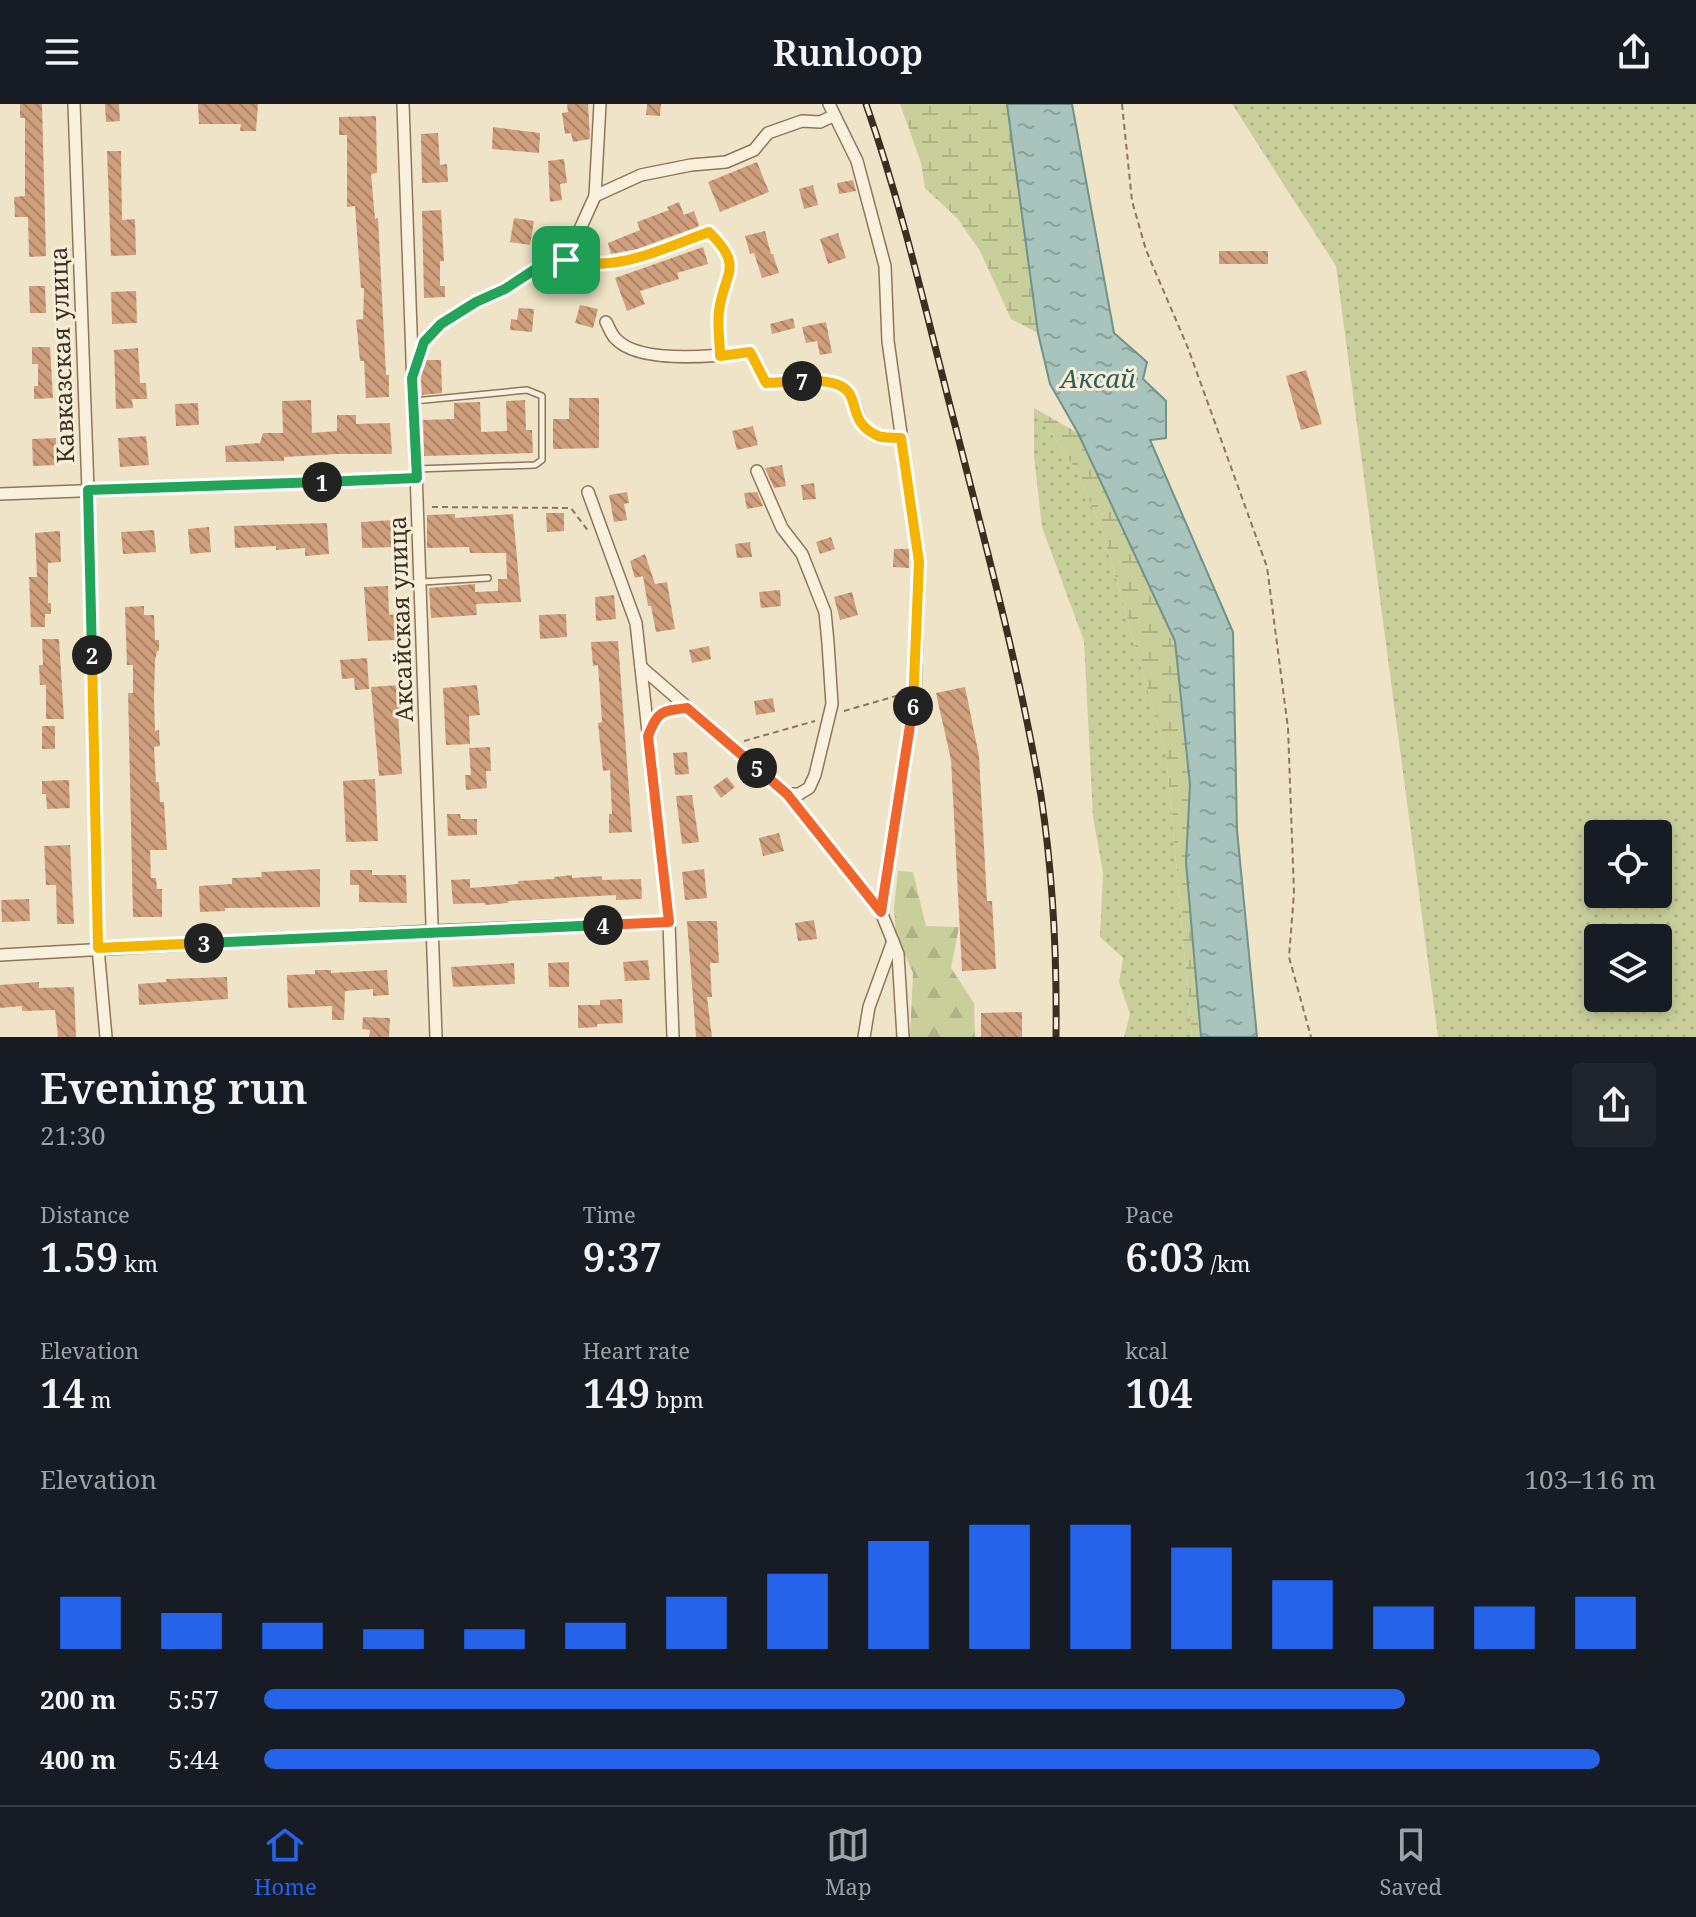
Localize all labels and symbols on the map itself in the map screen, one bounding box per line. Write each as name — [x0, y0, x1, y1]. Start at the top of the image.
pin — [532, 226, 600, 294]
street label: Кавказская улица — [41, 246, 81, 464]
water label: Аксай — [1058, 360, 1136, 396]
pin: 7 — [782, 361, 822, 401]
pin: 1 — [302, 462, 342, 502]
street label: Аксайская улица — [380, 515, 420, 723]
pin: 2 — [72, 635, 112, 675]
pin: 6 — [893, 686, 933, 726]
pin: 5 — [737, 748, 777, 788]
pin: 4 — [583, 905, 623, 945]
pin: 3 — [184, 923, 224, 963]

